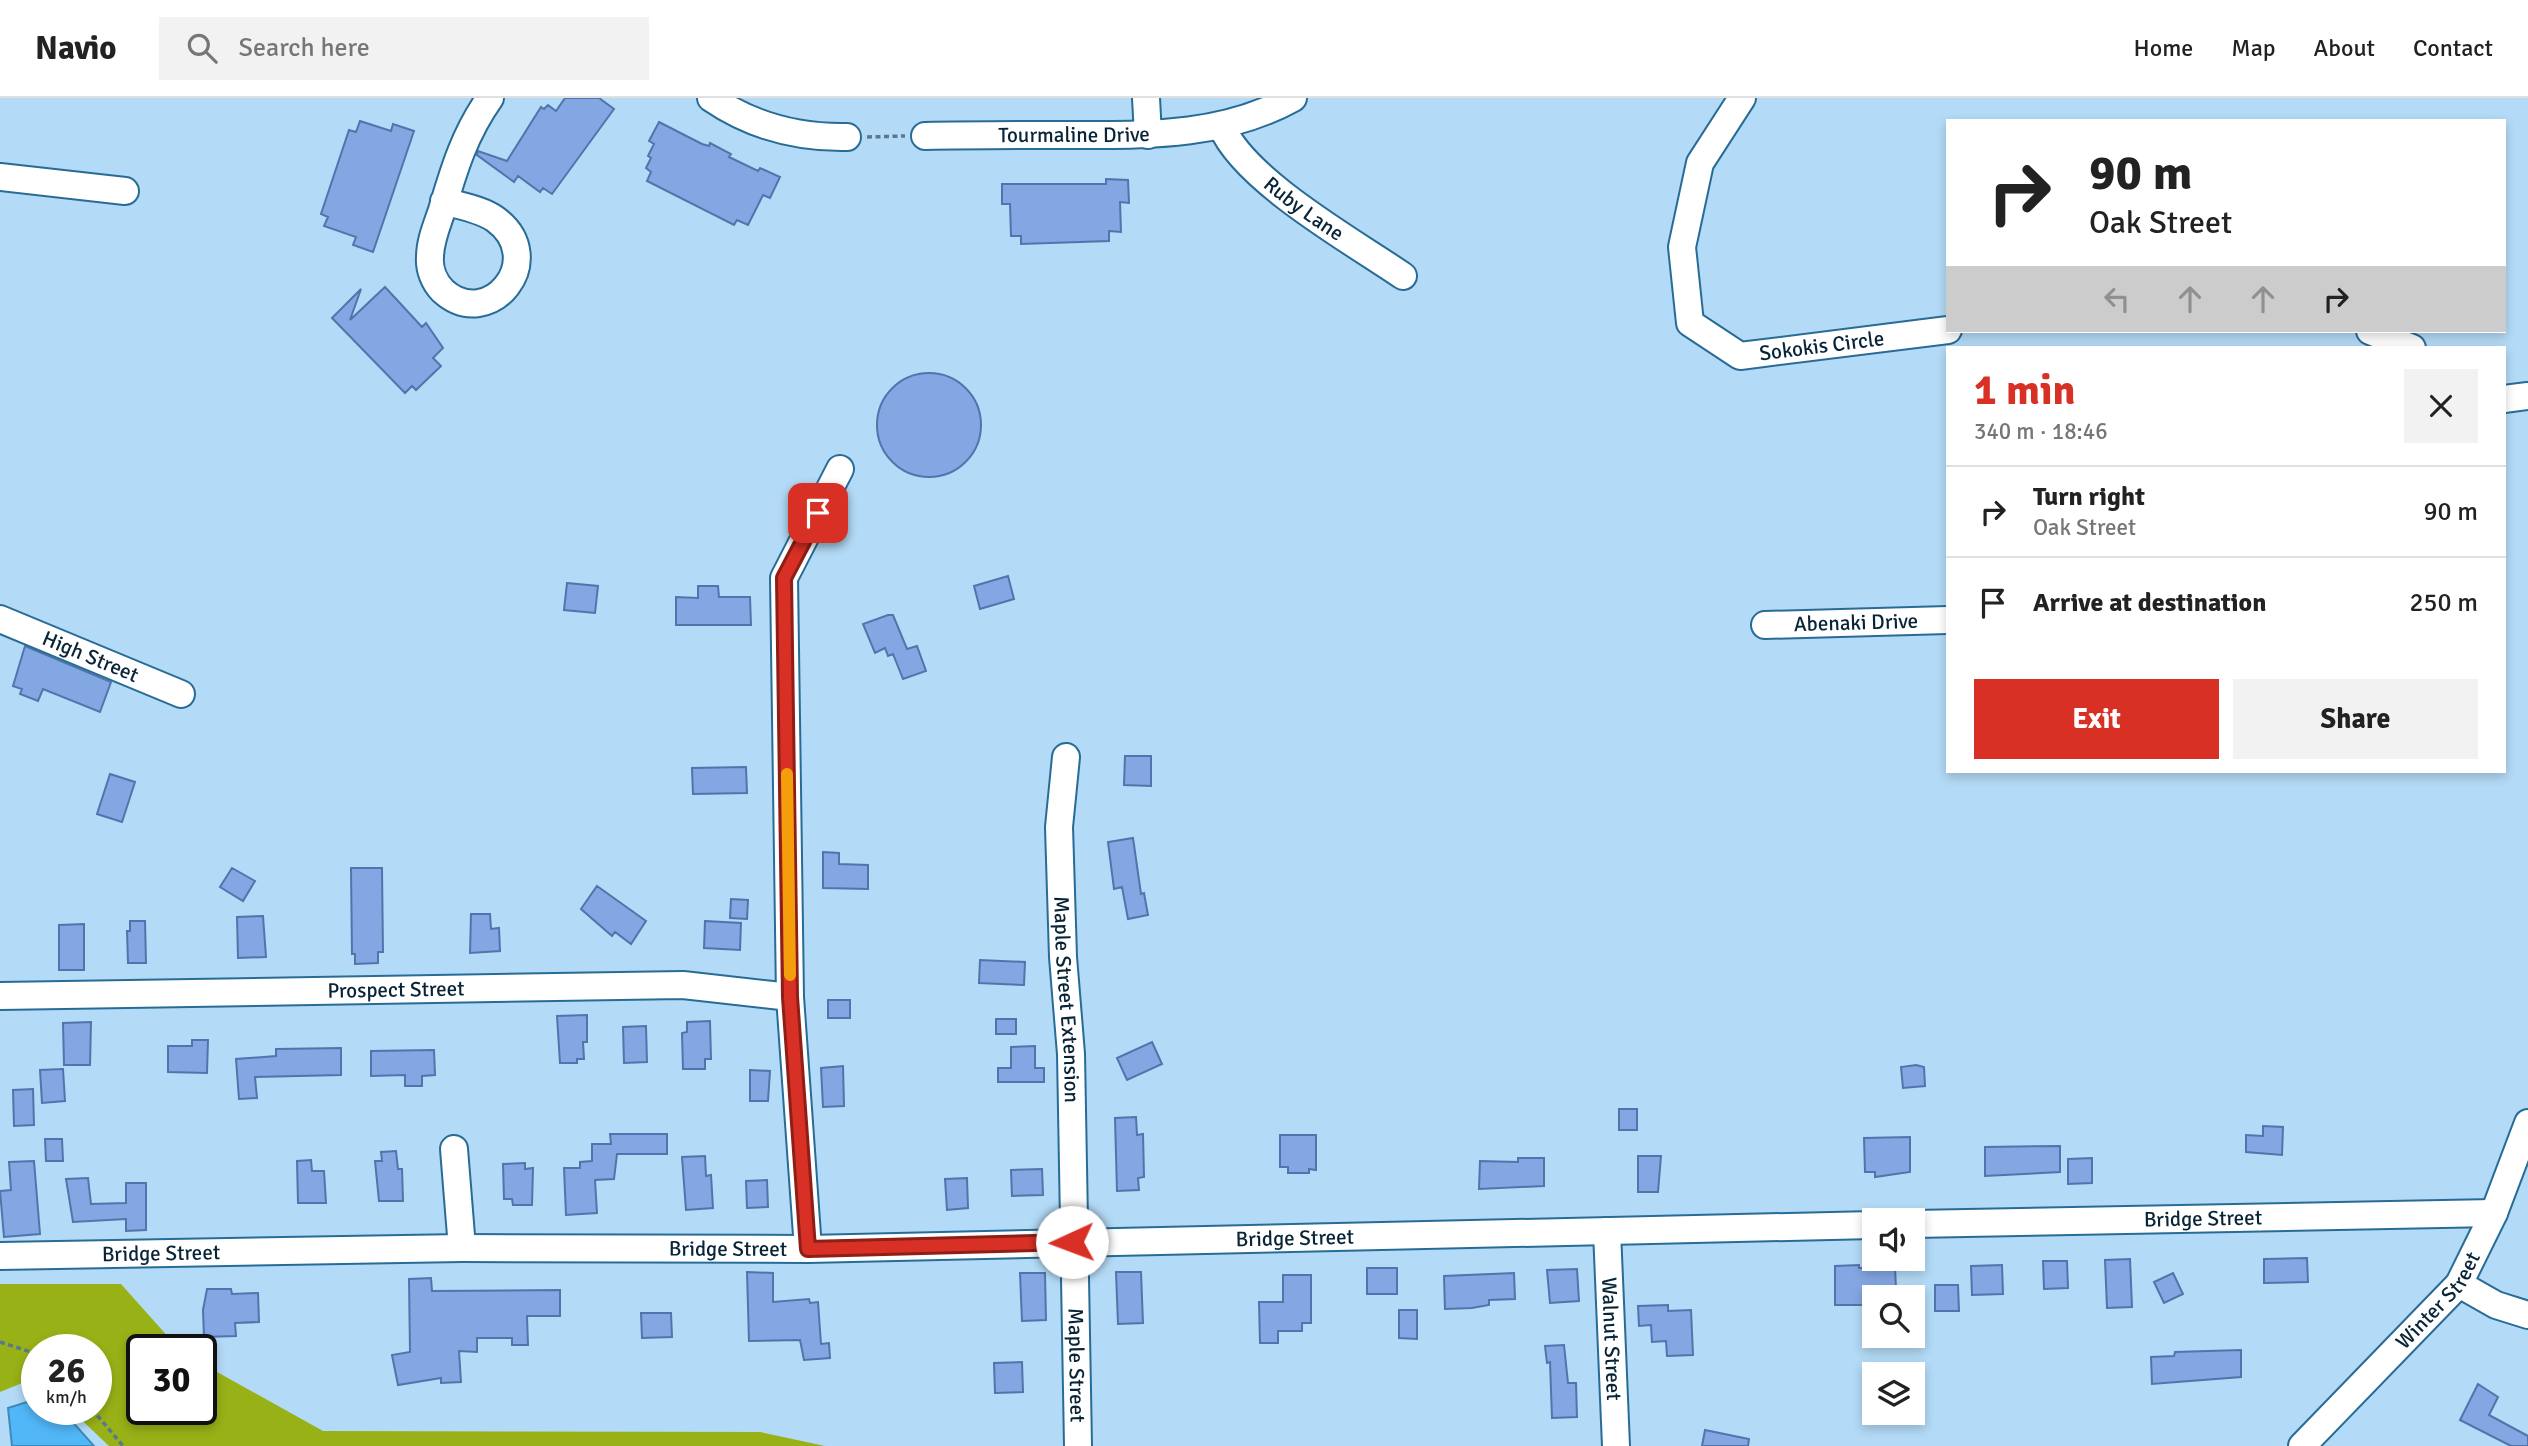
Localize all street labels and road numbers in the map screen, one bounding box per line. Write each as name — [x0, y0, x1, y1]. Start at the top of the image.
street label: Tourmaline Drive — [998, 121, 1150, 148]
street label: Ruby Lane — [1258, 171, 1349, 247]
street label: Sokokis Circle — [1758, 325, 1886, 366]
street label: Abenaki Drive — [1793, 608, 1918, 637]
street label: High Street — [39, 625, 143, 688]
street label: Maple Street Extension — [1048, 896, 1085, 1103]
street label: Prospect Street — [327, 976, 465, 1004]
street label: Bridge Street — [2144, 1204, 2262, 1233]
street label: Bridge Street — [1235, 1224, 1354, 1252]
street label: Bridge Street — [669, 1236, 787, 1262]
street label: Bridge Street — [102, 1239, 220, 1267]
street label: Winter Street — [2390, 1247, 2486, 1354]
street label: Walnut Street — [1596, 1277, 1627, 1401]
street label: Maple Street — [1063, 1308, 1091, 1423]

